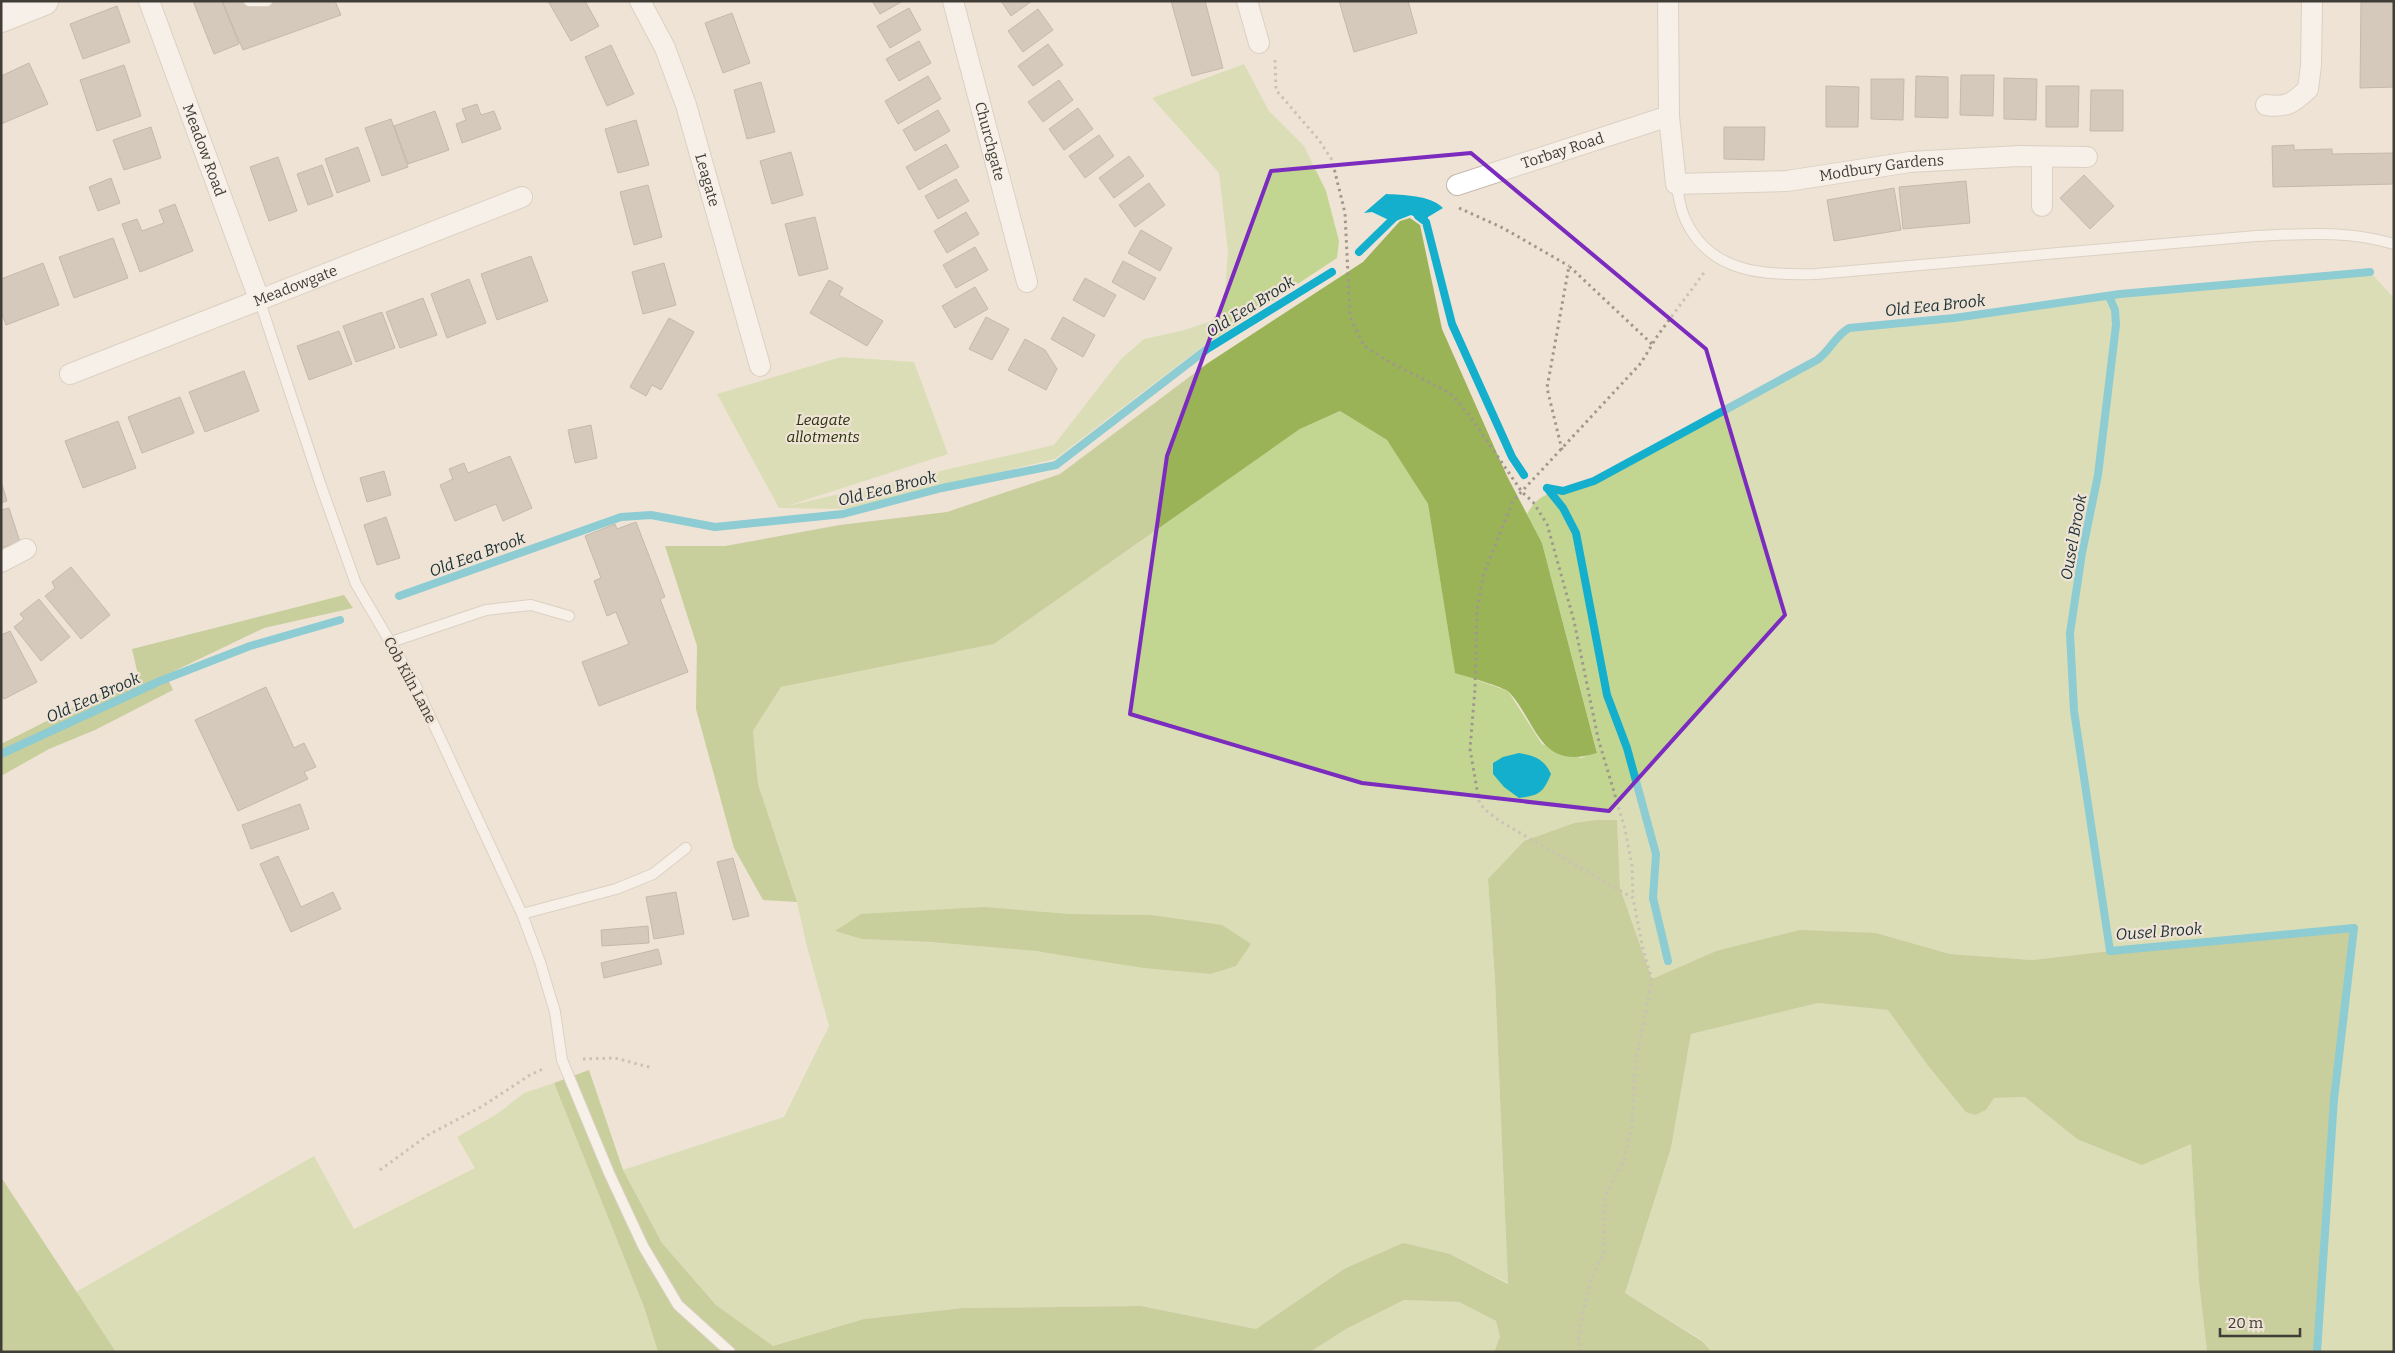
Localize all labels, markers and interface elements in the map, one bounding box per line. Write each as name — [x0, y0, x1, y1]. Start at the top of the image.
street label: Churchgate — [971, 100, 1009, 183]
street label: Meadow Road — [179, 101, 229, 199]
street label: Torbay Road — [1519, 129, 1606, 172]
street label: Leagate — [691, 151, 723, 209]
street label: Modbury Gardens — [1818, 151, 1944, 185]
street label: Meadowgate — [251, 261, 340, 310]
water label: Old Eea Brook — [1202, 271, 1298, 341]
water label: Old Eea Brook — [1884, 291, 1987, 320]
park label: Leagate allotments — [786, 411, 860, 446]
water label: Old Eea Brook — [836, 467, 939, 510]
water label: Ousel Brook — [2057, 492, 2090, 582]
water label: Old Eea Brook — [427, 528, 528, 581]
street label: Cob Kiln Lane — [380, 634, 440, 726]
water label: Old Eea Brook — [43, 668, 143, 727]
water label: Ousel Brook — [2115, 919, 2203, 944]
scale bar — [2220, 1306, 2300, 1338]
text: 20 m — [2228, 1314, 2264, 1332]

